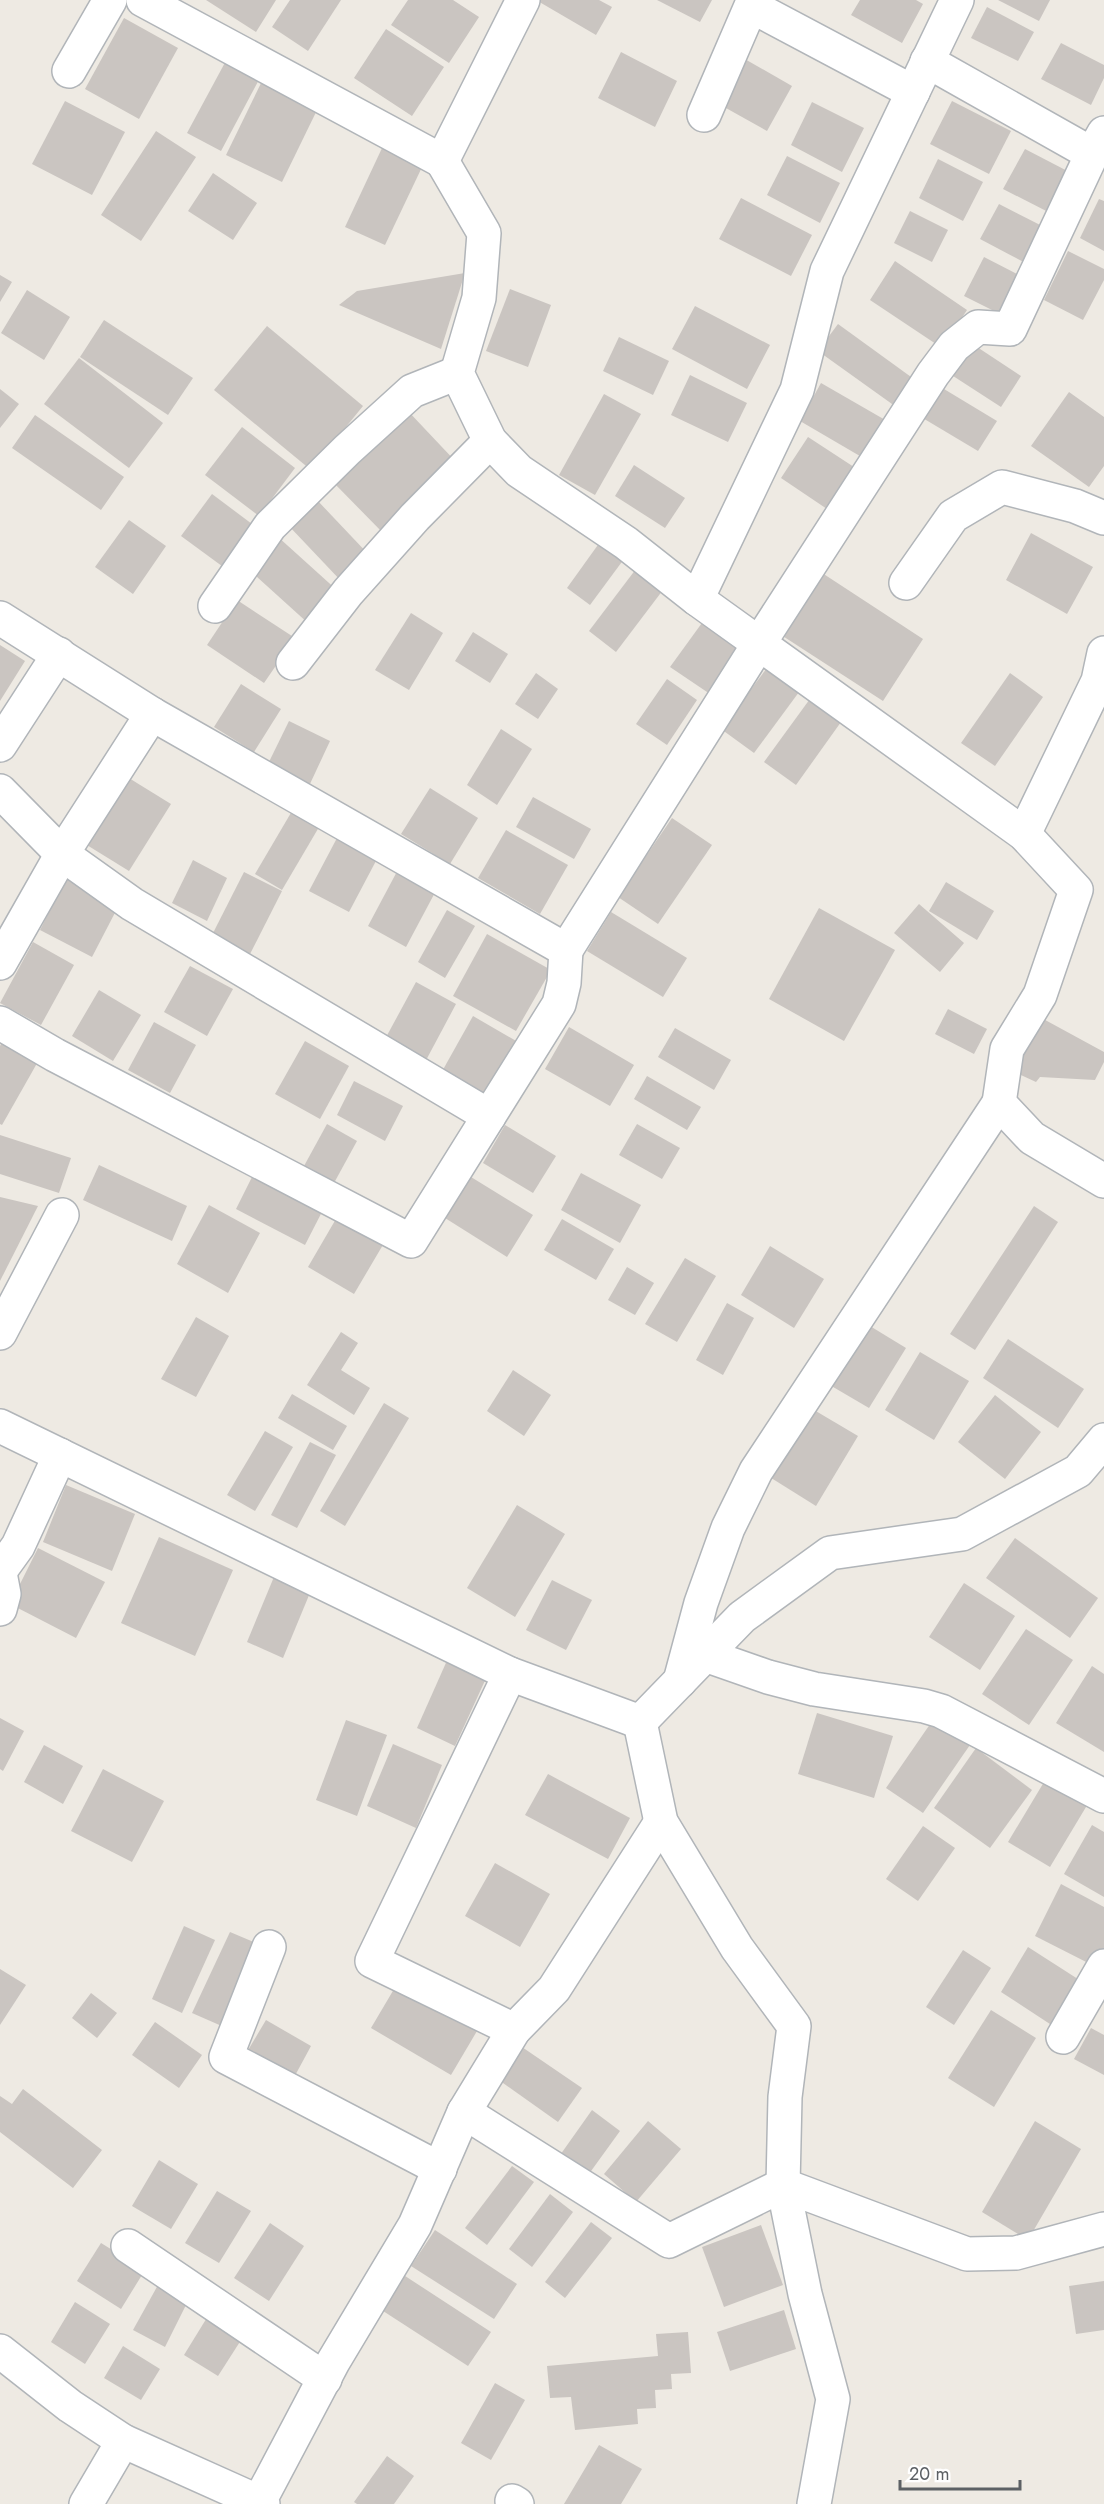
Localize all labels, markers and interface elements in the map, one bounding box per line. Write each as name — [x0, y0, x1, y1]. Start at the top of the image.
scale bar — [900, 2453, 1020, 2491]
text: 20 m — [909, 2461, 949, 2487]

